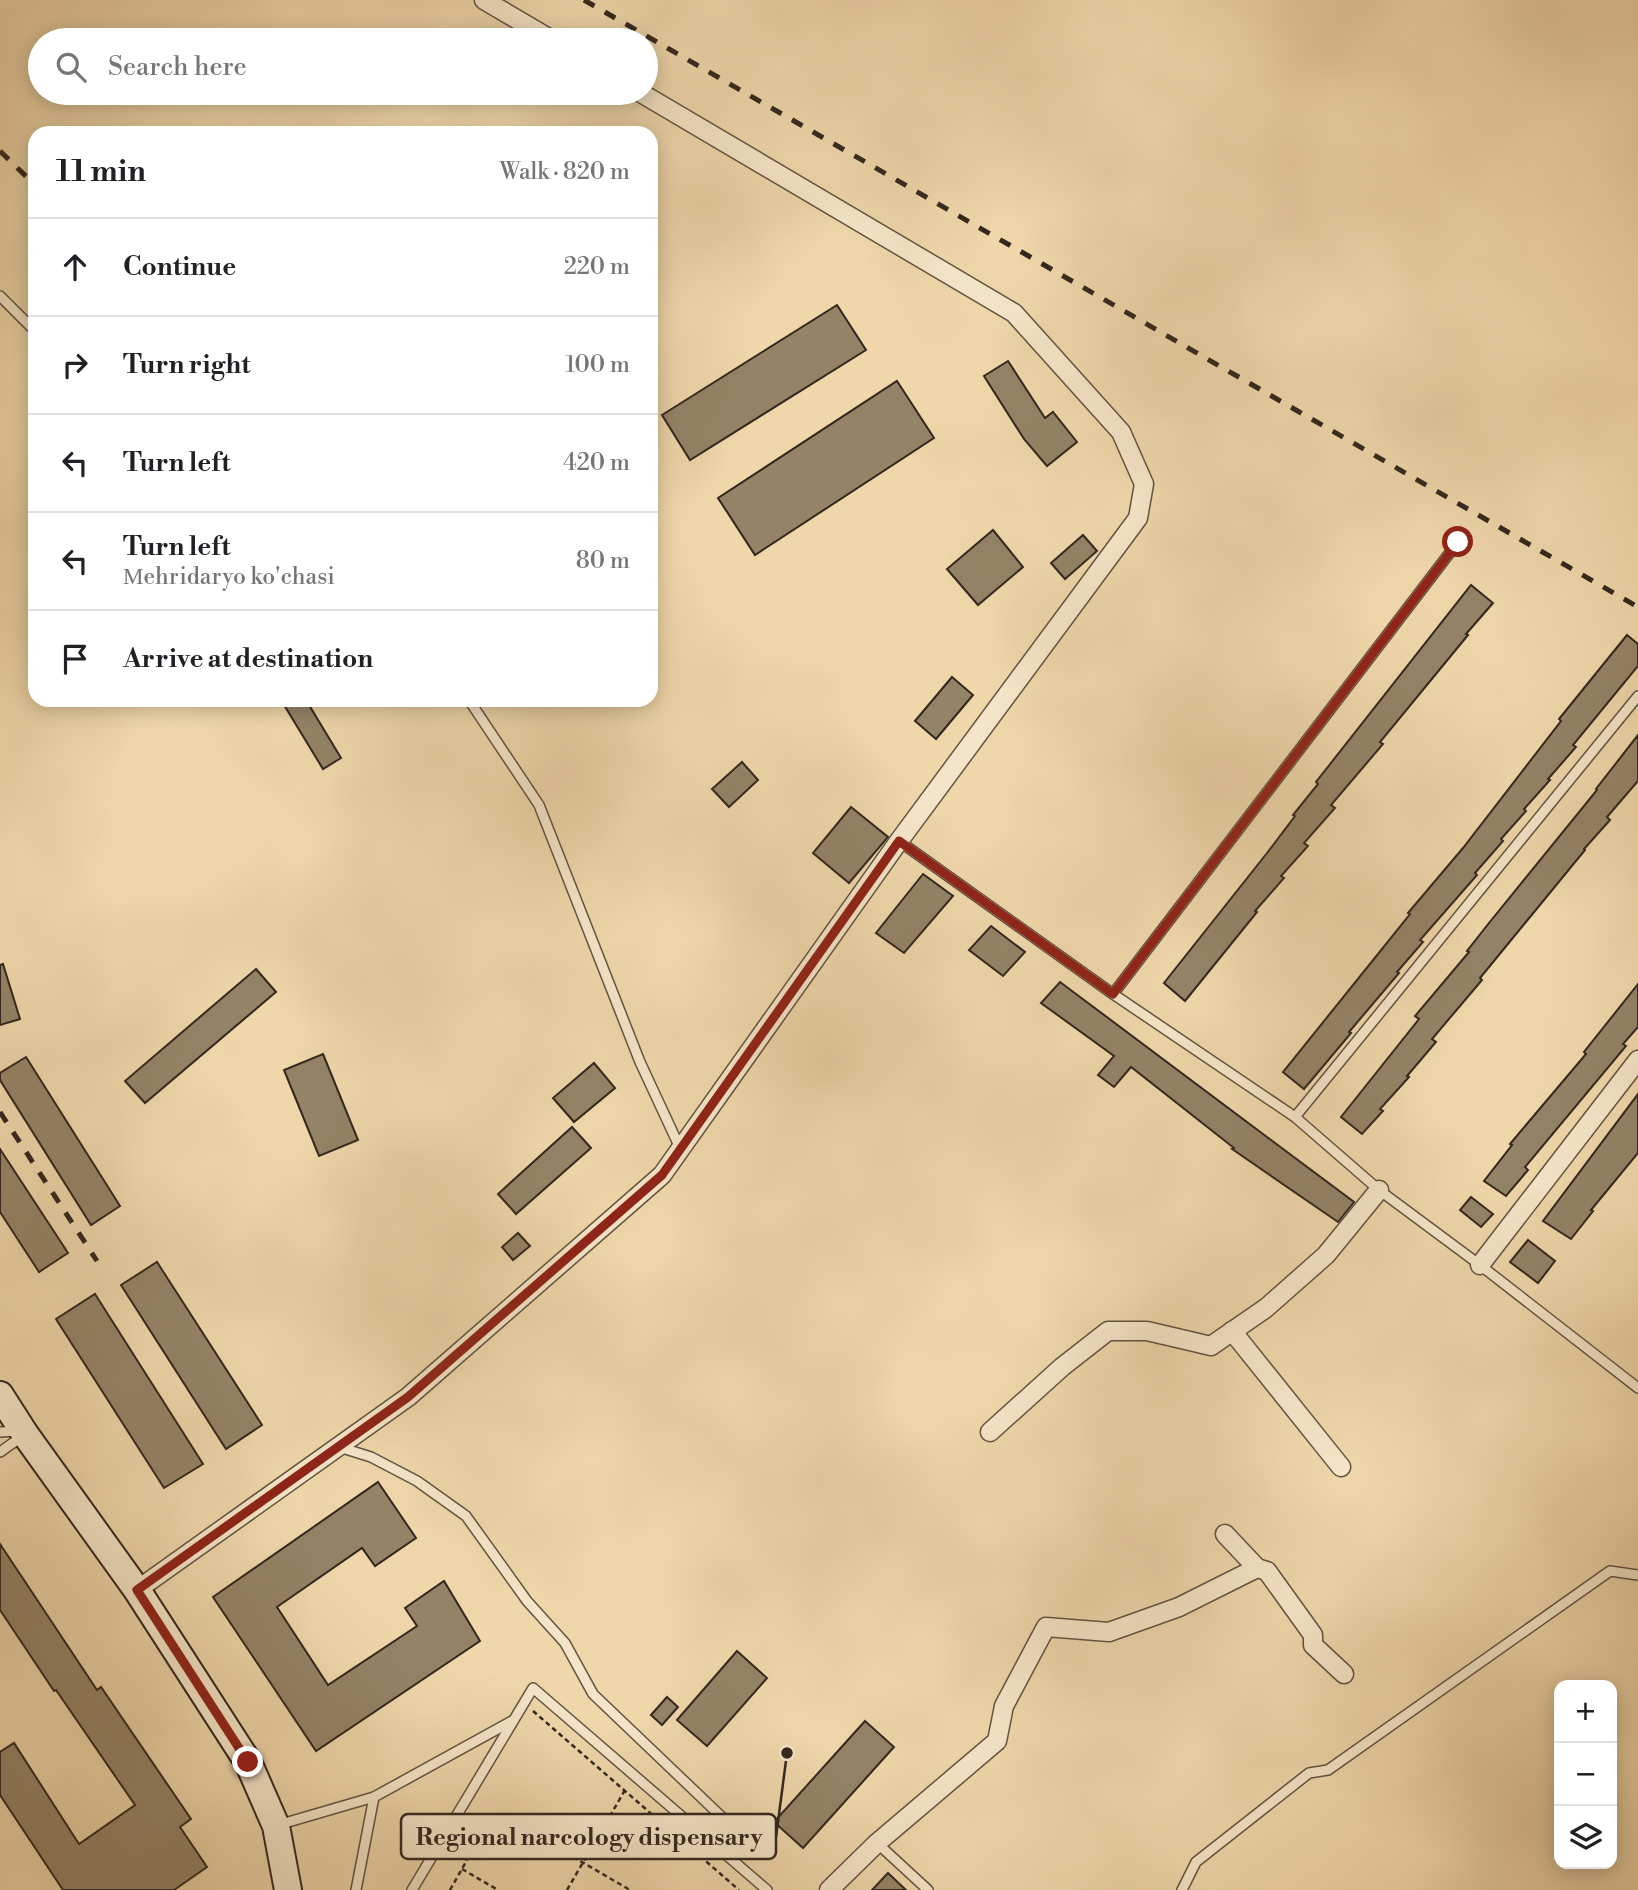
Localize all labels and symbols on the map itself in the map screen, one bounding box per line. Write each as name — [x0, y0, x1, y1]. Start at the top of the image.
route start — [1442, 526, 1473, 557]
route end — [232, 1746, 263, 1777]
callout: Regional narcology dispensary — [401, 1814, 776, 1859]
text: Regional narcology dispensary — [416, 1823, 763, 1853]

